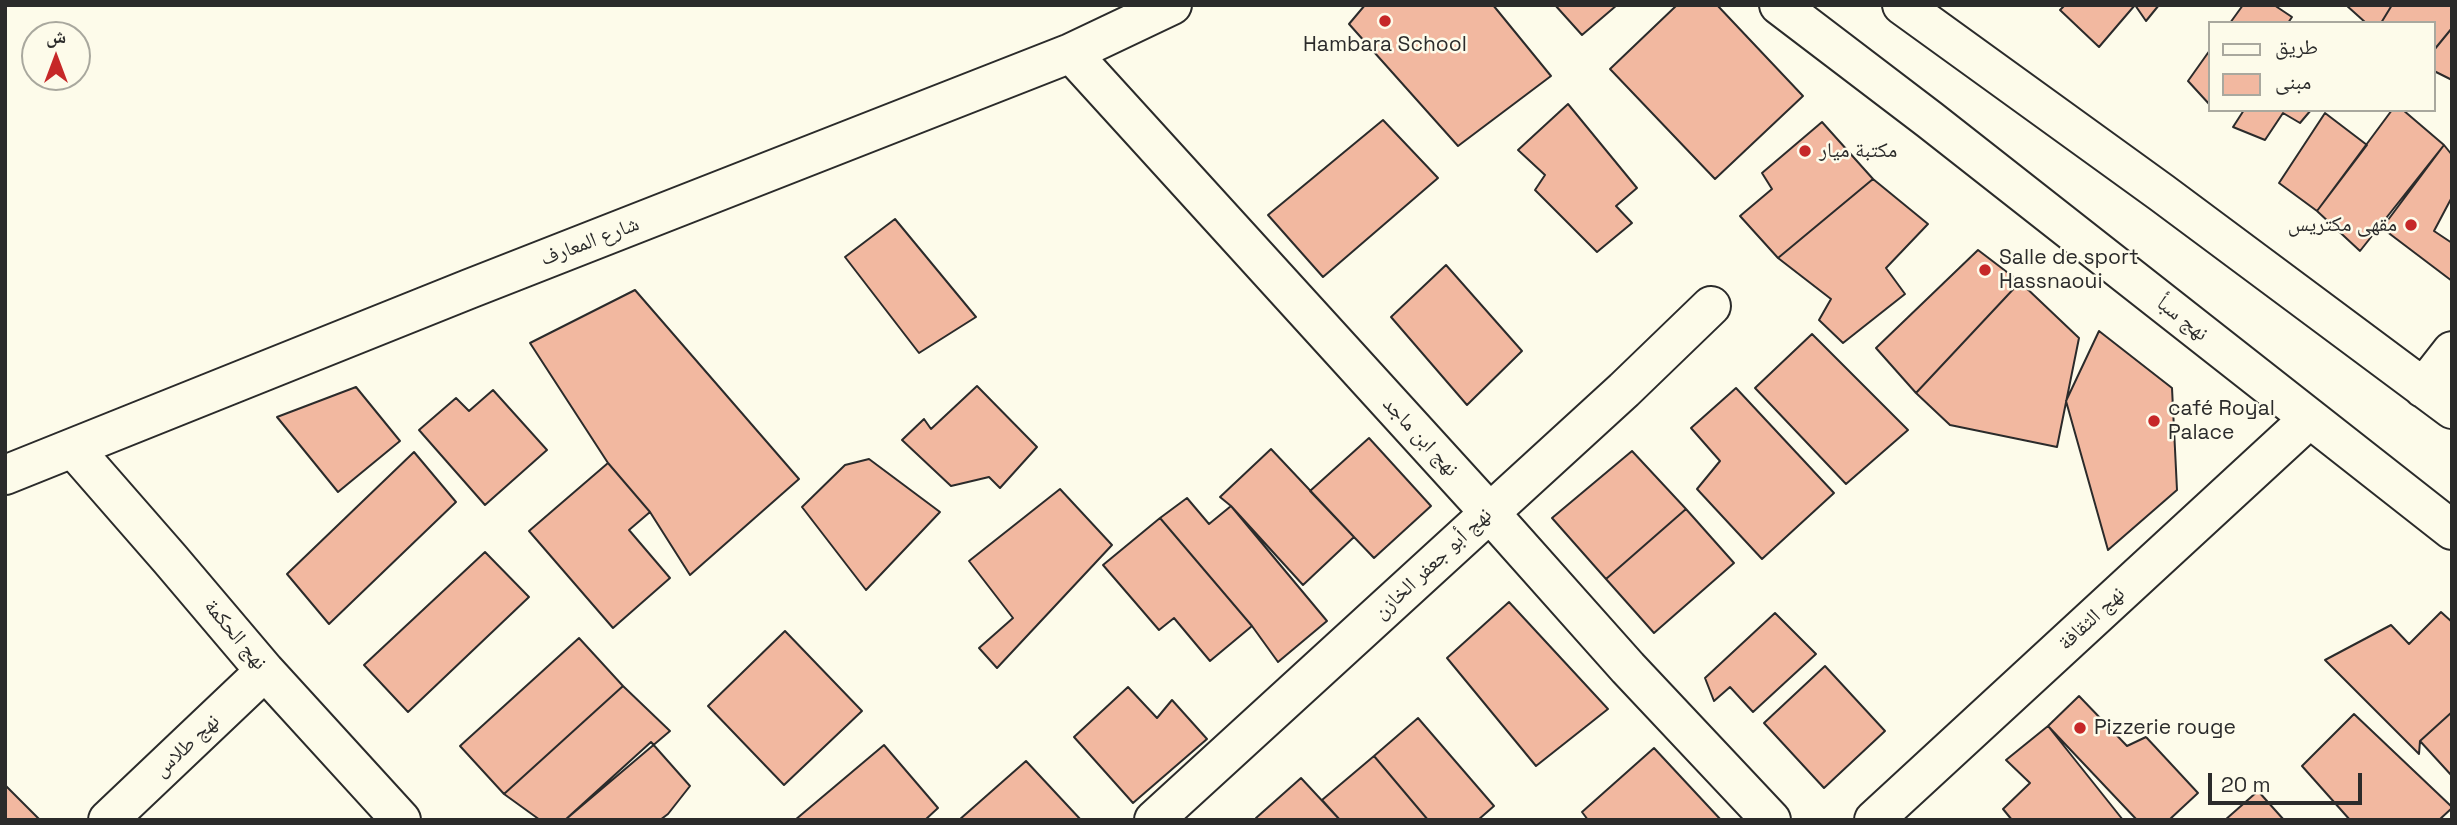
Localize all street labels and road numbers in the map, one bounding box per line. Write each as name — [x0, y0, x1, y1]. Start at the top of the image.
street label: شارع المعارف — [537, 212, 643, 272]
street label: نهج سبأ — [2151, 291, 2213, 347]
street label: نهج ابن ماجد — [1377, 392, 1463, 482]
street label: نهج أبو جعفر الخازن — [1369, 503, 1497, 625]
street label: نهج الثقافة — [2053, 582, 2131, 656]
street label: نهج الحكمة — [198, 595, 272, 675]
street label: نهج طلاس — [149, 709, 225, 783]

